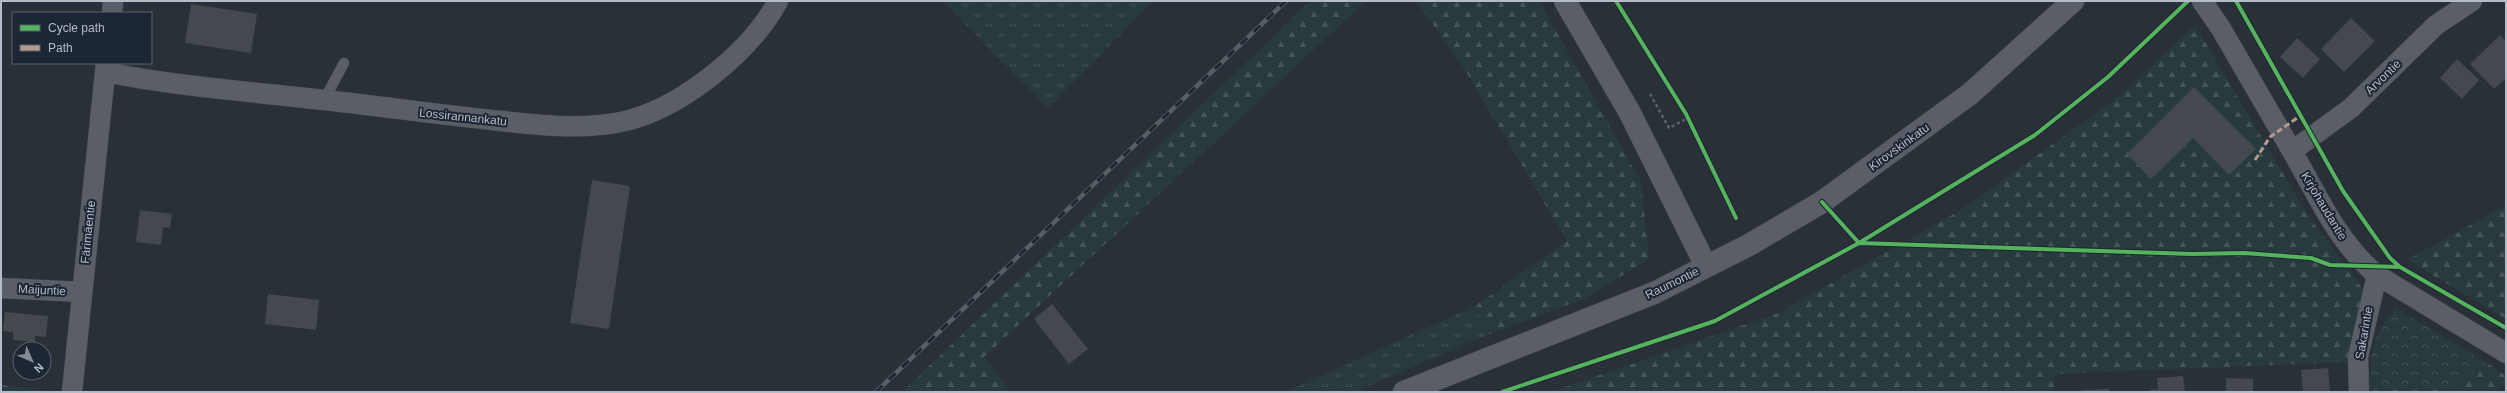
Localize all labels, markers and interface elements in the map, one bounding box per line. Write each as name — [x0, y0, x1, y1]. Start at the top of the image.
legend — [12, 12, 152, 64]
text: Cycle path — [48, 21, 105, 35]
text: Path — [48, 41, 73, 55]
street label: Arvontie — [2362, 56, 2404, 97]
street label: Lossirannankatu — [418, 105, 508, 129]
street label: Kirovskinkatu — [1866, 120, 1932, 174]
street label: Kirjohaudantie — [2298, 170, 2350, 243]
street label: Färimäentie — [78, 199, 98, 264]
street label: Raumontie — [1643, 264, 1701, 302]
street label: Maijuntie — [18, 282, 67, 298]
street label: Sakarintie — [2352, 305, 2376, 360]
north arrow — [12, 341, 52, 381]
text: N — [32, 361, 46, 375]

